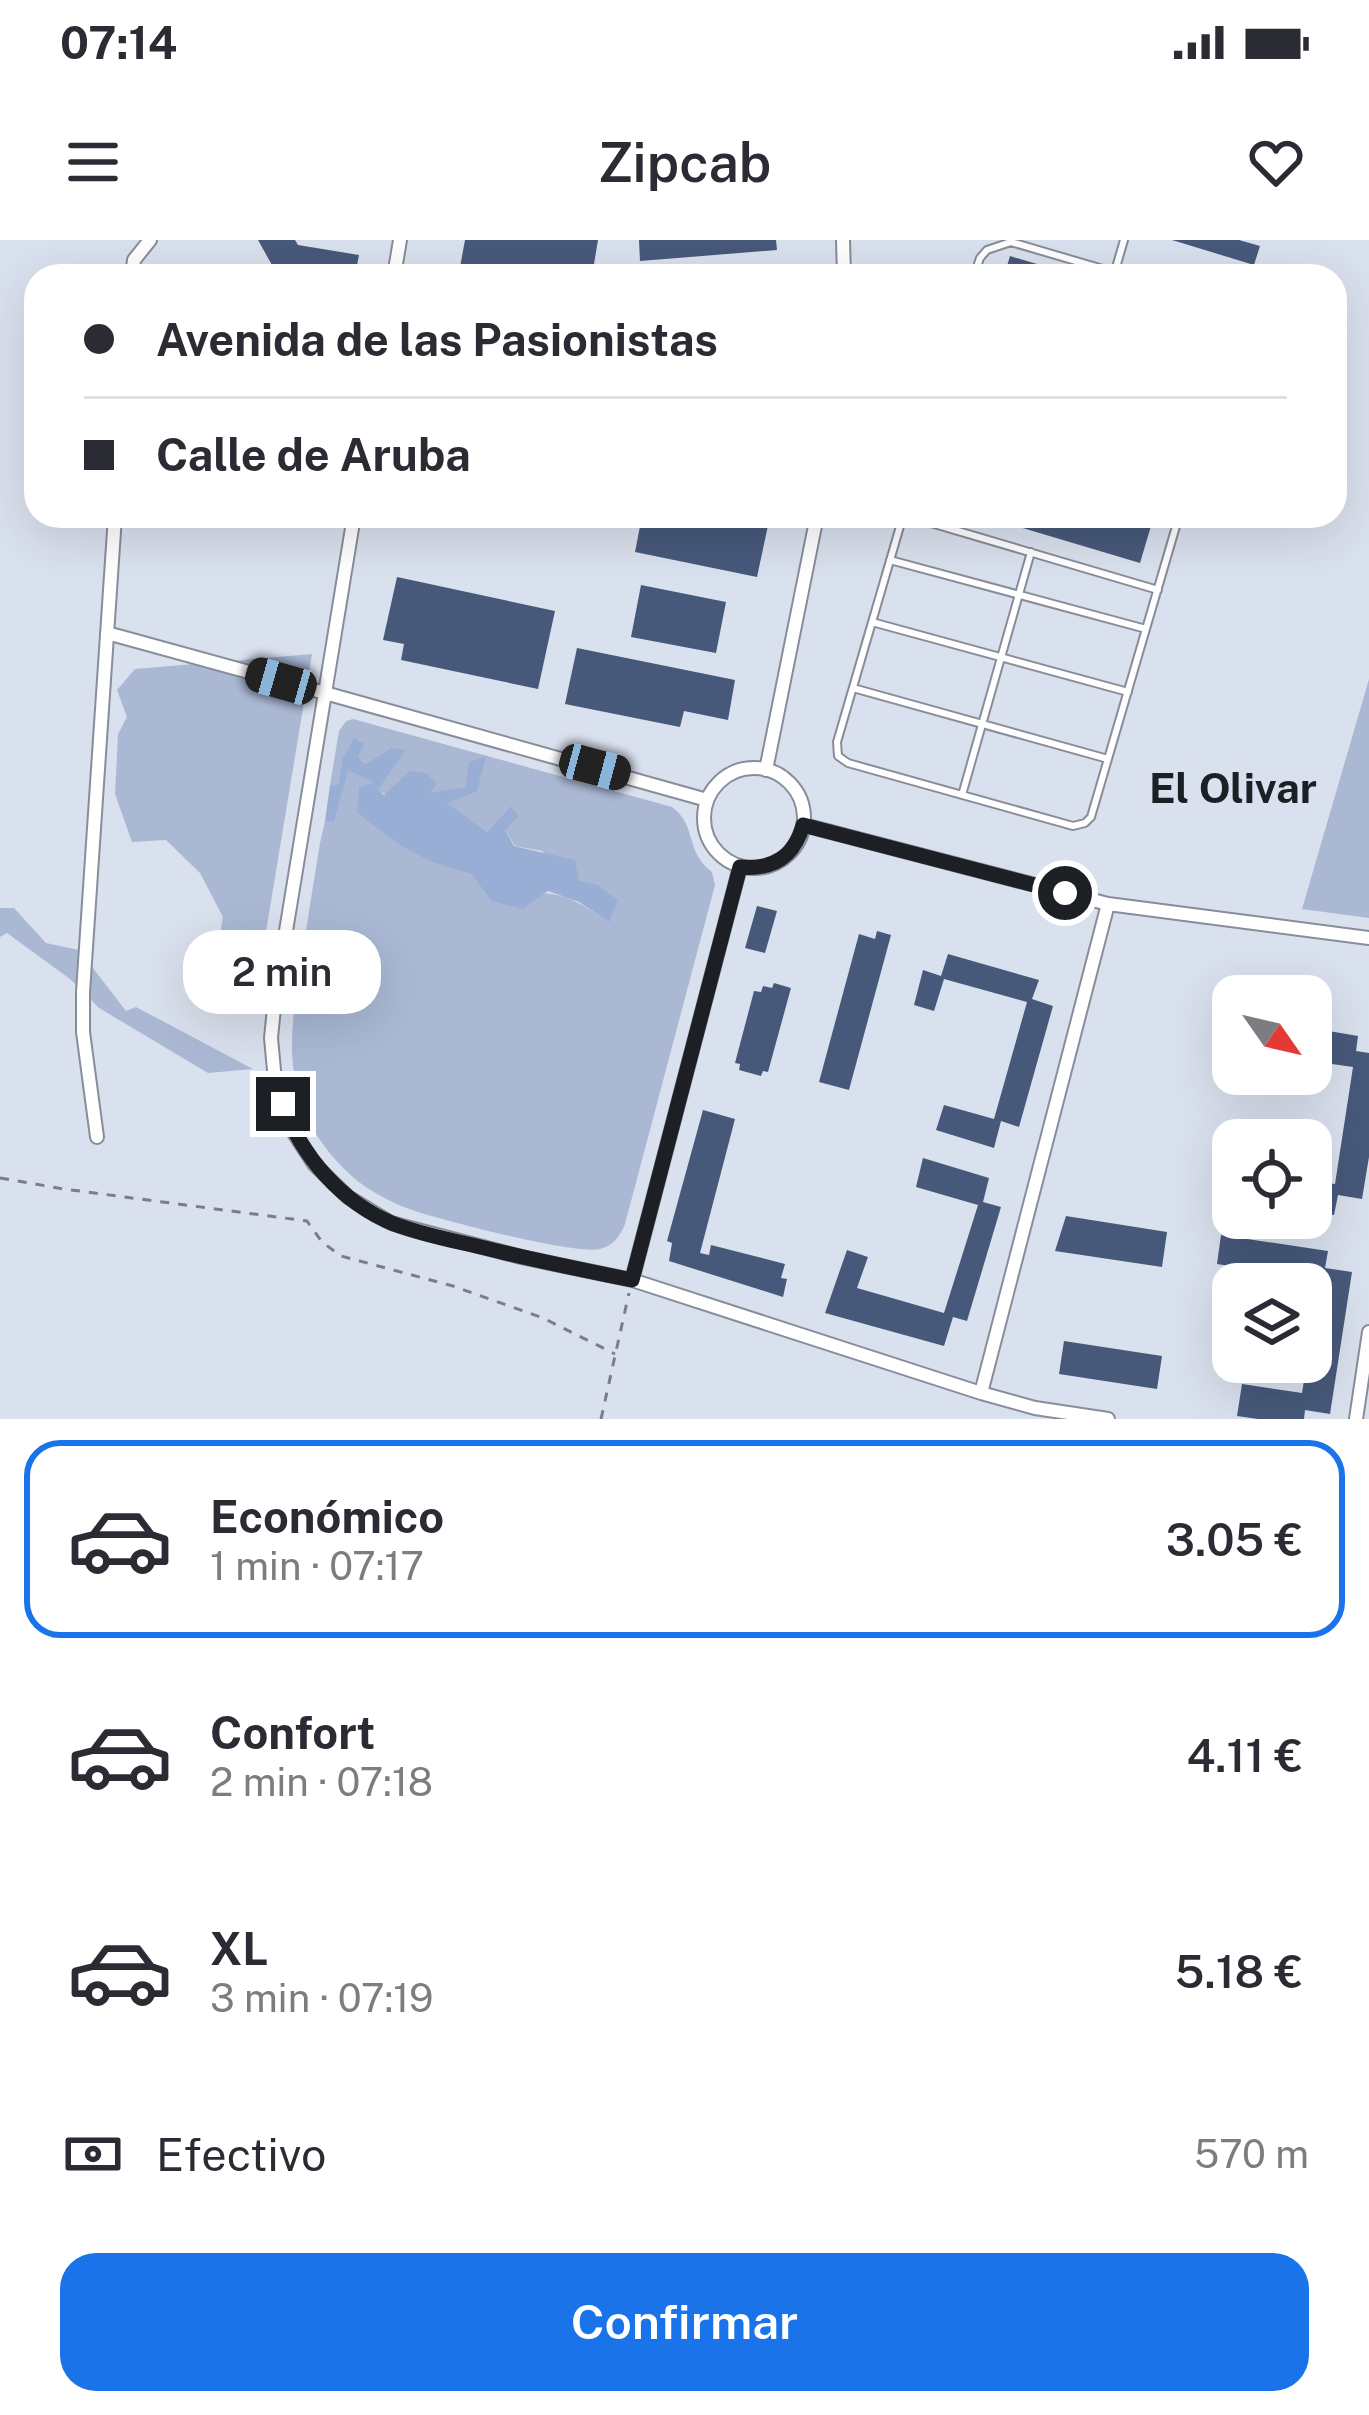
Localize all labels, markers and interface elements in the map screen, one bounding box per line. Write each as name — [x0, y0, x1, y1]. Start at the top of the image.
text: 07:14 — [60, 16, 177, 69]
icon: menu — [60, 129, 126, 195]
icon: heart — [1243, 129, 1309, 195]
text: Zipcab — [598, 131, 771, 194]
text: Avenida de las Pasionistas — [156, 313, 718, 366]
text: Calle de Aruba — [156, 428, 471, 481]
car — [241, 654, 321, 708]
car — [556, 740, 634, 794]
district label: El Olivar — [1149, 763, 1317, 812]
route start — [1038, 866, 1092, 920]
callout: 2 min — [184, 930, 382, 1014]
text: 2 min — [232, 949, 332, 995]
north arrow — [1212, 975, 1332, 1095]
map controls — [1212, 975, 1332, 1383]
route end — [256, 1077, 310, 1131]
button: locate — [1212, 1119, 1332, 1239]
button: layers — [1212, 1263, 1332, 1383]
icon: car — [66, 1485, 174, 1593]
text: Económico — [210, 1490, 444, 1543]
text: 3.05 € — [1166, 1513, 1303, 1566]
text: 1 min · 07:17 — [210, 1543, 424, 1589]
icon: car — [66, 1701, 174, 1809]
text: Confort — [210, 1706, 375, 1759]
text: 4.11 € — [1186, 1729, 1303, 1782]
text: 2 min · 07:18 — [210, 1759, 433, 1805]
icon: car — [66, 1917, 174, 2025]
text: XL — [210, 1922, 268, 1975]
text: 5.18 € — [1175, 1945, 1303, 1998]
text: 3 min · 07:19 — [210, 1975, 433, 2021]
icon: cash — [60, 2121, 126, 2187]
text: Efectivo — [156, 2128, 326, 2181]
text: 570 m — [1194, 2131, 1309, 2177]
button: Confirmar — [60, 2253, 1309, 2391]

